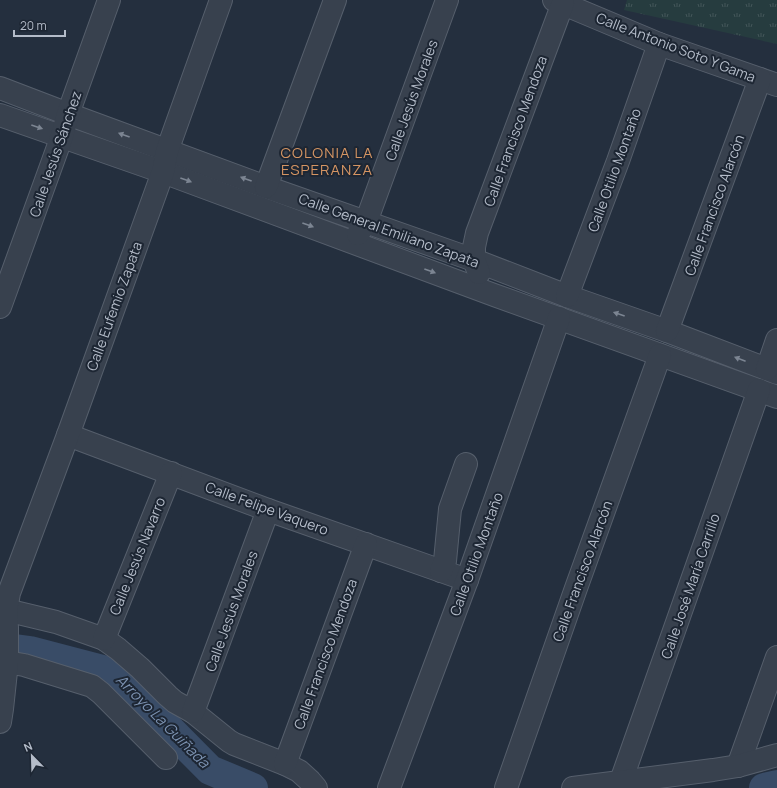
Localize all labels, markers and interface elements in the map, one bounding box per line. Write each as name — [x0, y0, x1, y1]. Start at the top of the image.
street label: Calle Antonio Soto Y Gama — [594, 8, 758, 86]
scale bar — [14, 12, 65, 38]
text: 20 m — [20, 17, 47, 34]
street label: Calle Jesús Morales — [380, 37, 442, 163]
street label: Calle Francisco Mendoza — [479, 53, 551, 209]
street label: Calle Jesús Sánchez — [25, 88, 85, 220]
street label: Calle Otilio Montaño — [583, 106, 645, 234]
one-way arrow — [31, 125, 43, 131]
one-way arrow — [118, 131, 130, 137]
street label: Calle Francisco Alarcón — [680, 132, 748, 278]
district label: COLONIA LA ESPERANZA — [280, 142, 374, 180]
one-way arrow — [240, 176, 252, 182]
one-way arrow — [180, 177, 192, 183]
street label: Calle General Emiliano Zapata — [296, 188, 482, 272]
one-way arrow — [302, 223, 314, 229]
street label: Calle Eufemio Zapata — [82, 239, 146, 373]
one-way arrow — [424, 268, 436, 274]
one-way arrow — [612, 311, 624, 317]
one-way arrow — [734, 356, 746, 362]
street label: Calle Felipe Vaquero — [203, 477, 331, 539]
street label: Calle Otilio Montaño — [445, 490, 507, 618]
street label: Calle Jesús Navarro — [105, 494, 169, 618]
street label: Calle Francisco Alarcón — [548, 498, 616, 644]
street label: Calle José María Carrillo — [656, 511, 724, 661]
street label: Calle Jesús Morales — [200, 548, 262, 674]
street label: Calle Francisco Mendoza — [289, 576, 361, 732]
water label: Arroyo La Guiñada — [111, 669, 215, 773]
north arrow — [12, 736, 52, 776]
text: N — [21, 738, 35, 755]

